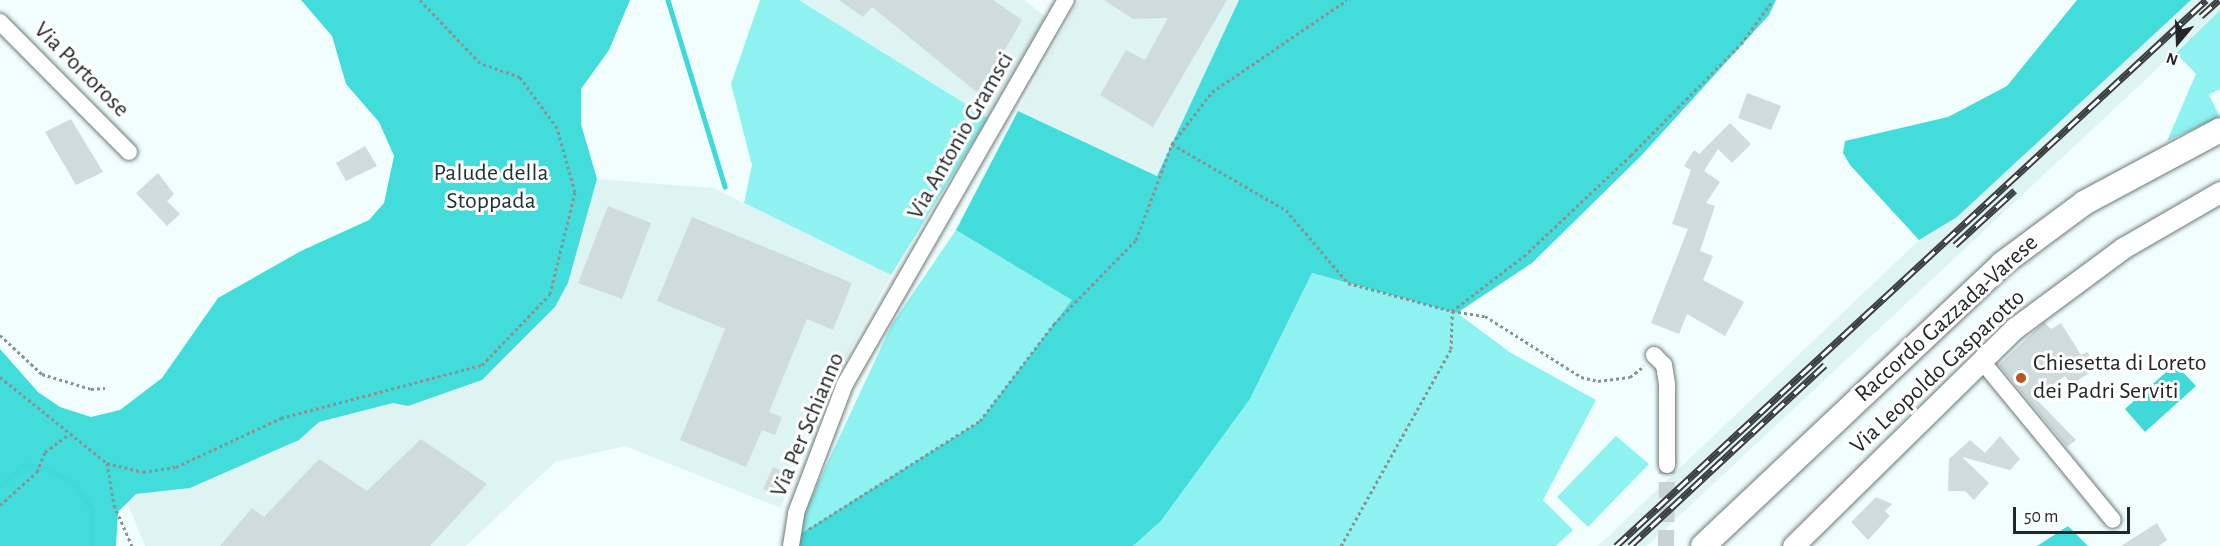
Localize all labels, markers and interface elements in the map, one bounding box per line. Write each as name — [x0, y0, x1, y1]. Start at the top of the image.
north arrow — [2148, 12, 2208, 72]
street label: Via Portorose — [27, 16, 135, 124]
street label: Via Antonio Gramsci — [901, 47, 1021, 225]
text: N — [2164, 50, 2180, 68]
park label: Palude della Stoppada — [434, 160, 548, 216]
street label: Raccordo Gazzada-Varese — [1849, 229, 2045, 409]
street label: Via Leopoldo Gasparotto — [1845, 284, 2031, 460]
street label: Via Per Schianno — [765, 348, 851, 502]
place label: Chiesetta di Loreto dei Padri Serviti — [2033, 350, 2206, 406]
marker: Chiesetta di Loreto dei Padri Serviti — [2014, 371, 2028, 385]
scale bar — [2016, 495, 2133, 533]
text: 50 m — [2024, 508, 2058, 526]

